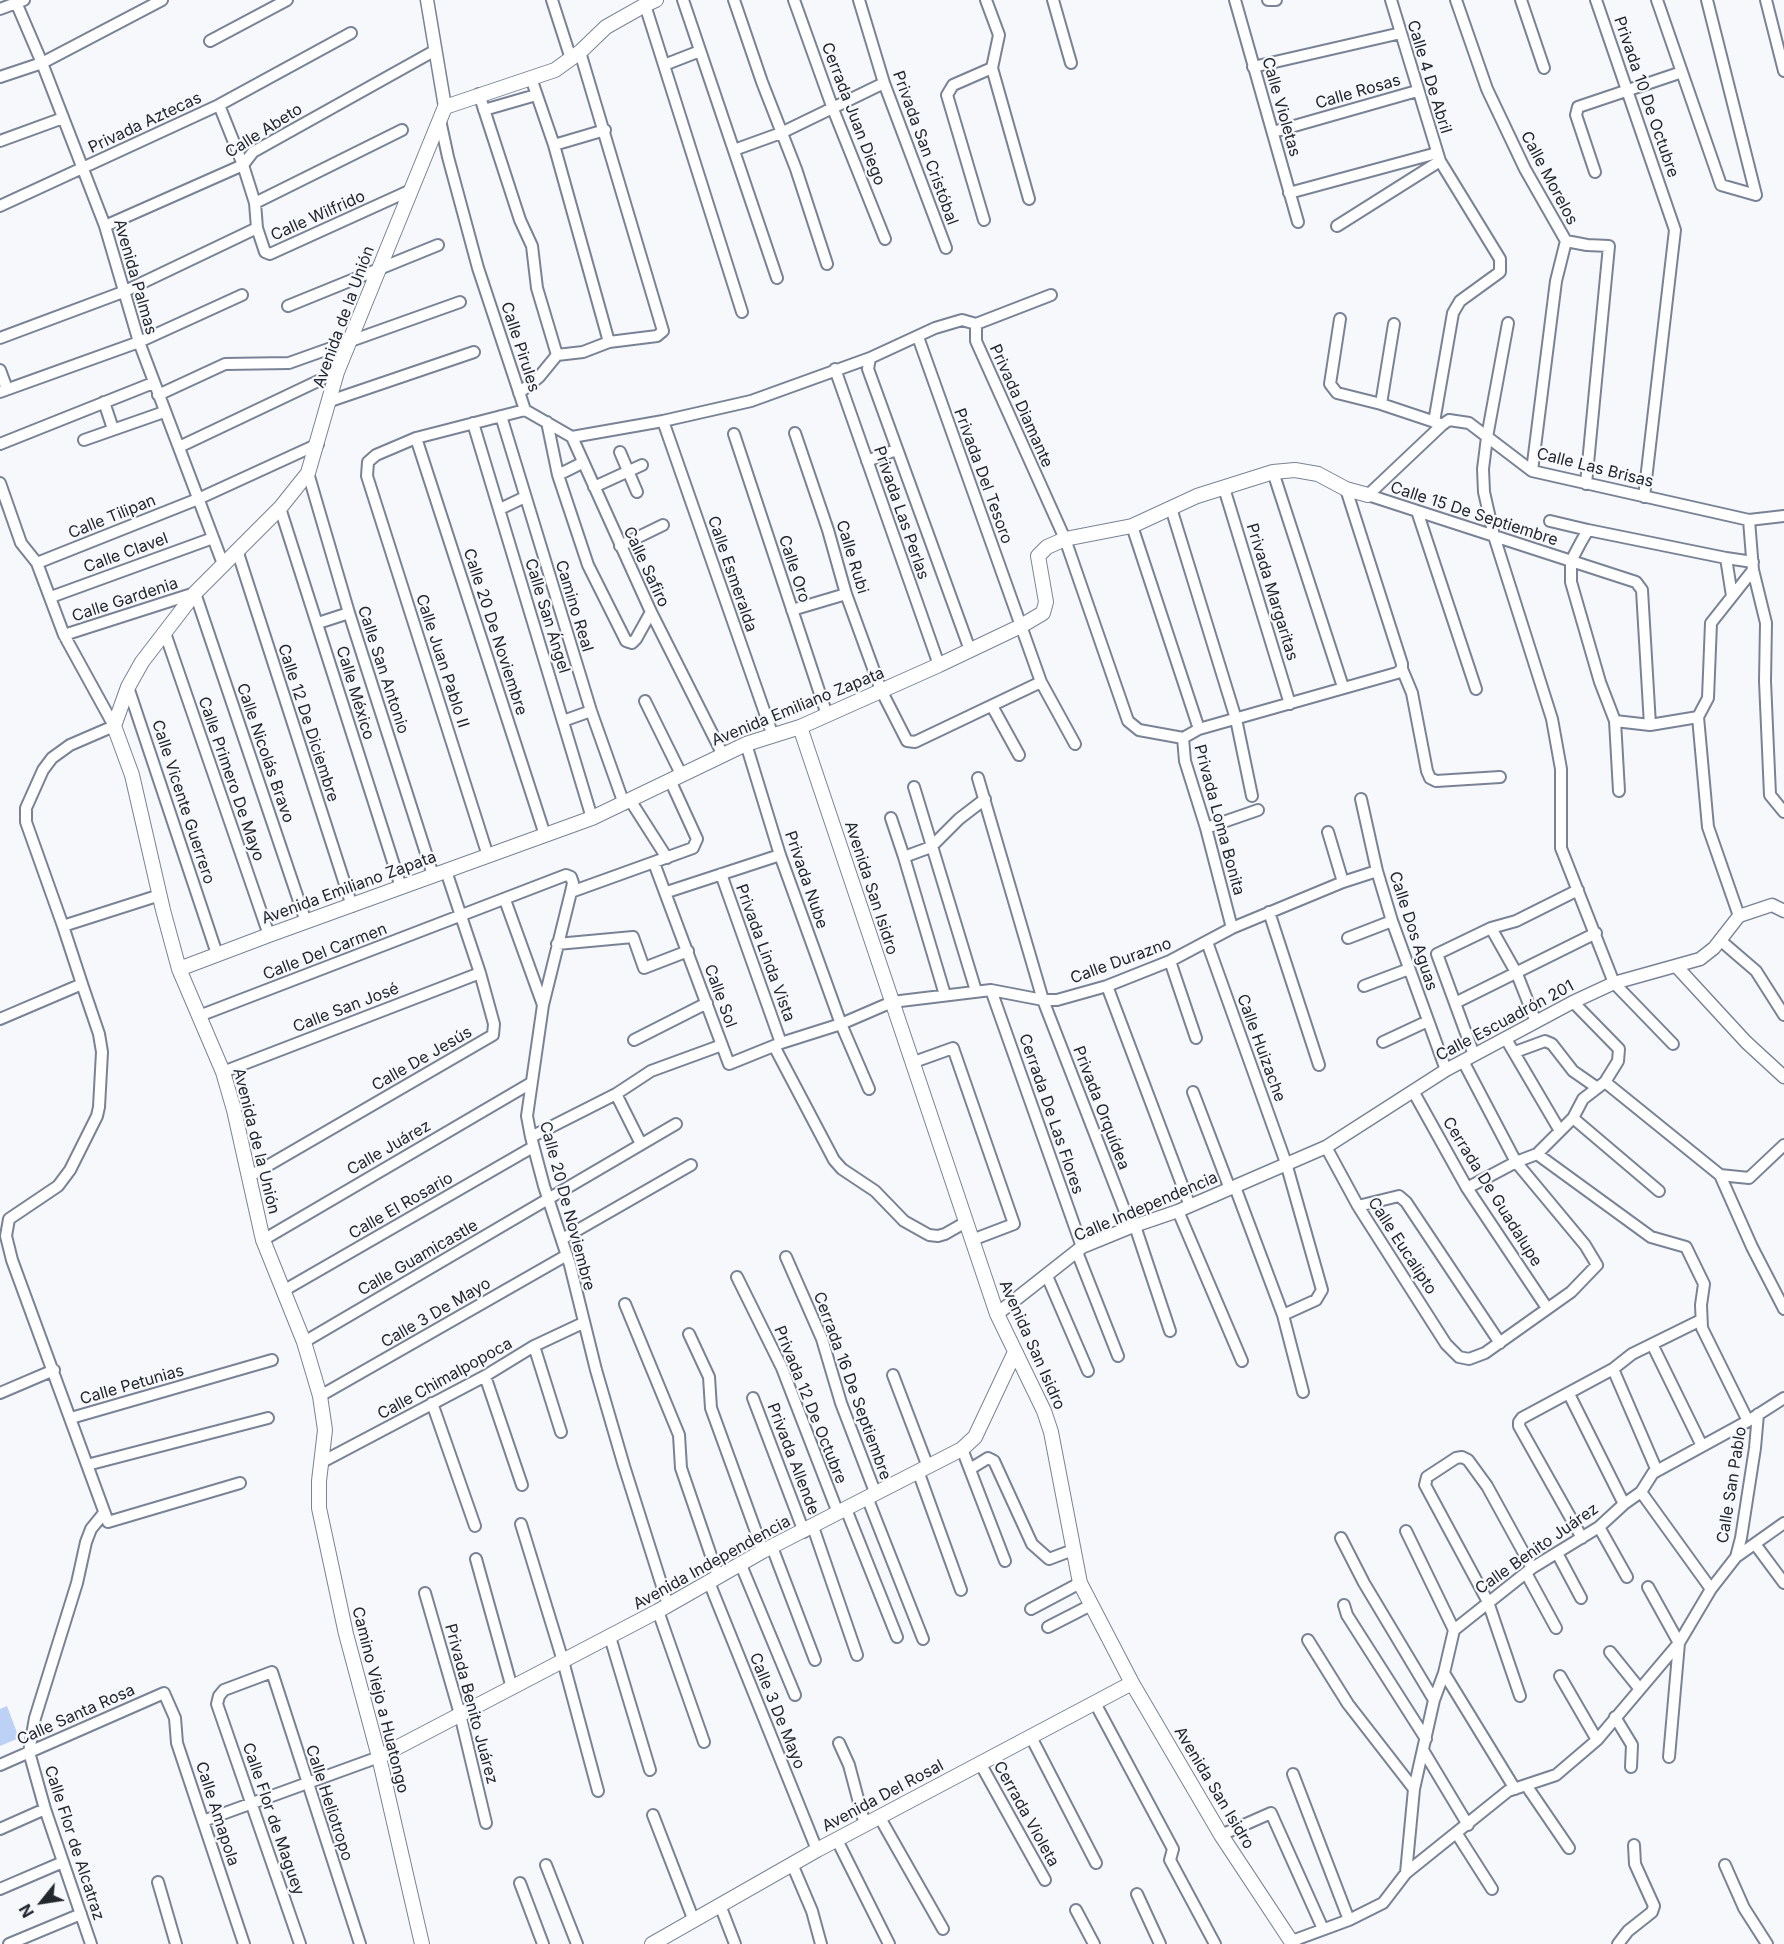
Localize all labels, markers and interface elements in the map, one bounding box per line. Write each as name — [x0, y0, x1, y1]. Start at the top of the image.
street label: Privada 10 De Octubre — [1609, 14, 1683, 180]
street label: Calle 4 De Abril — [1403, 18, 1455, 136]
street label: Cerrada Juan Diego — [817, 40, 889, 188]
street label: Calle Violetas — [1258, 55, 1304, 159]
street label: Privada San Cristóbal — [888, 68, 962, 228]
street label: Calle Rosas — [1313, 71, 1403, 113]
street label: Privada Aztecas — [85, 88, 205, 158]
street label: Calle Abeto — [222, 100, 306, 162]
street label: Calle Morelos — [1516, 128, 1582, 228]
street label: Calle Wilfrido — [268, 187, 368, 245]
street label: Avenida Palmas — [109, 217, 161, 337]
street label: Avenida de la Unión — [309, 243, 379, 391]
street label: Calle Pirules — [496, 300, 544, 394]
street label: Privada Diamante — [985, 341, 1057, 471]
street label: Privada Del Tesoro — [950, 406, 1016, 546]
street label: Privada Las Perlas — [869, 444, 933, 582]
street label: Calle Las Brisas — [1535, 444, 1655, 492]
street label: Calle 15 De Septiembre — [1388, 478, 1560, 550]
street label: Calle Tilipan — [65, 491, 159, 543]
street label: Calle Esmeralda — [703, 514, 761, 634]
street label: Calle Rubi — [832, 518, 872, 596]
street label: Privada Margaritas — [1242, 521, 1302, 663]
street label: Calle Safiro — [619, 524, 673, 610]
street label: Calle Clavel — [81, 529, 171, 577]
street label: Calle Oro — [774, 533, 814, 605]
street label: Calle 20 De Noviembre — [459, 546, 531, 718]
street label: Calle San Ángel — [520, 556, 574, 676]
street label: Camino Real — [551, 558, 597, 654]
street label: Calle Gardenia — [70, 574, 180, 626]
street label: Calle Juan Pablo II — [411, 592, 473, 730]
street label: Calle San Antonio — [353, 604, 413, 736]
street label: Calle 12 De Diciembre — [273, 642, 343, 804]
street label: Calle México — [332, 644, 378, 742]
street label: Avenida Emiliano Zapata — [709, 664, 887, 750]
street label: Calle Nicolás Bravo — [232, 681, 298, 825]
street label: Calle Primero De Mayo — [194, 694, 268, 864]
street label: Calle Vicente Guerrero — [147, 718, 219, 886]
street label: Privada Loma Bonita — [1190, 742, 1248, 898]
street label: Avenida San Isidro — [840, 819, 902, 957]
street label: Privada Nube — [780, 829, 832, 931]
street label: Avenida Emiliano Zapata — [259, 847, 439, 929]
street label: Calle Dos Aguas — [1385, 869, 1441, 993]
street label: Privada Linda Vista — [731, 882, 799, 1024]
street label: Calle Del Carmen — [260, 920, 390, 984]
street label: Calle Durazno — [1068, 934, 1174, 988]
street label: Calle Sol — [700, 962, 740, 1030]
street label: Calle Escuadrón 201 — [1433, 977, 1577, 1065]
street label: Calle San José — [290, 979, 402, 1037]
street label: Calle Huizache — [1233, 992, 1289, 1104]
street label: Calle De Jesús — [369, 1023, 475, 1095]
street label: Cerrada De Las Flores — [1015, 1031, 1087, 1197]
street label: Privada Orquídea — [1069, 1043, 1133, 1173]
street label: Avenida de la Unión — [229, 1066, 283, 1216]
street label: Cerrada De Guadalupe — [1438, 1114, 1546, 1270]
street label: Calle Juárez — [344, 1116, 434, 1180]
street label: Calle 20 De Noviembre — [535, 1119, 599, 1293]
street label: Calle El Rosario — [346, 1168, 456, 1244]
street label: Calle Independencia — [1071, 1168, 1221, 1246]
street label: Calle Eucalipto — [1363, 1194, 1441, 1298]
street label: Calle Guamicastle — [354, 1216, 482, 1300]
street label: Calle 3 De Mayo — [378, 1274, 494, 1352]
street label: Avenida San Isidro — [995, 1277, 1069, 1413]
street label: Cerrada 16 De Septiembre — [809, 1289, 895, 1483]
street label: Privada 12 De Octubre — [770, 1323, 850, 1487]
street label: Calle Chimalpopoca — [374, 1334, 516, 1424]
street label: Calle Petunias — [78, 1361, 186, 1409]
street label: Privada Allende — [763, 1400, 823, 1518]
street label: Calle San Pablo — [1713, 1425, 1751, 1545]
street label: Calle Benito Juárez — [1472, 1499, 1602, 1599]
street label: Avenida Independencia — [630, 1512, 794, 1614]
street label: Camino Viejo a Huatongo — [348, 1605, 412, 1795]
street label: Privada Benito Juárez — [440, 1622, 502, 1786]
street label: Calle 3 De Mayo — [745, 1650, 809, 1772]
street label: Calle Santa Rosa — [14, 1680, 138, 1750]
street label: Avenida San Isidro — [1170, 1723, 1258, 1853]
street label: Calle Flor de Maguey — [238, 1740, 308, 1898]
street label: Calle Heliotropo — [301, 1743, 357, 1863]
street label: Avenida Del Rosal — [819, 1756, 947, 1836]
street label: Cerrada Violeta — [989, 1758, 1063, 1870]
street label: Calle Amapola — [191, 1759, 243, 1869]
street label: Calle Flor de Alcatraz — [40, 1763, 108, 1923]
north arrow — [12, 1872, 72, 1932]
text: N — [15, 1901, 38, 1921]

